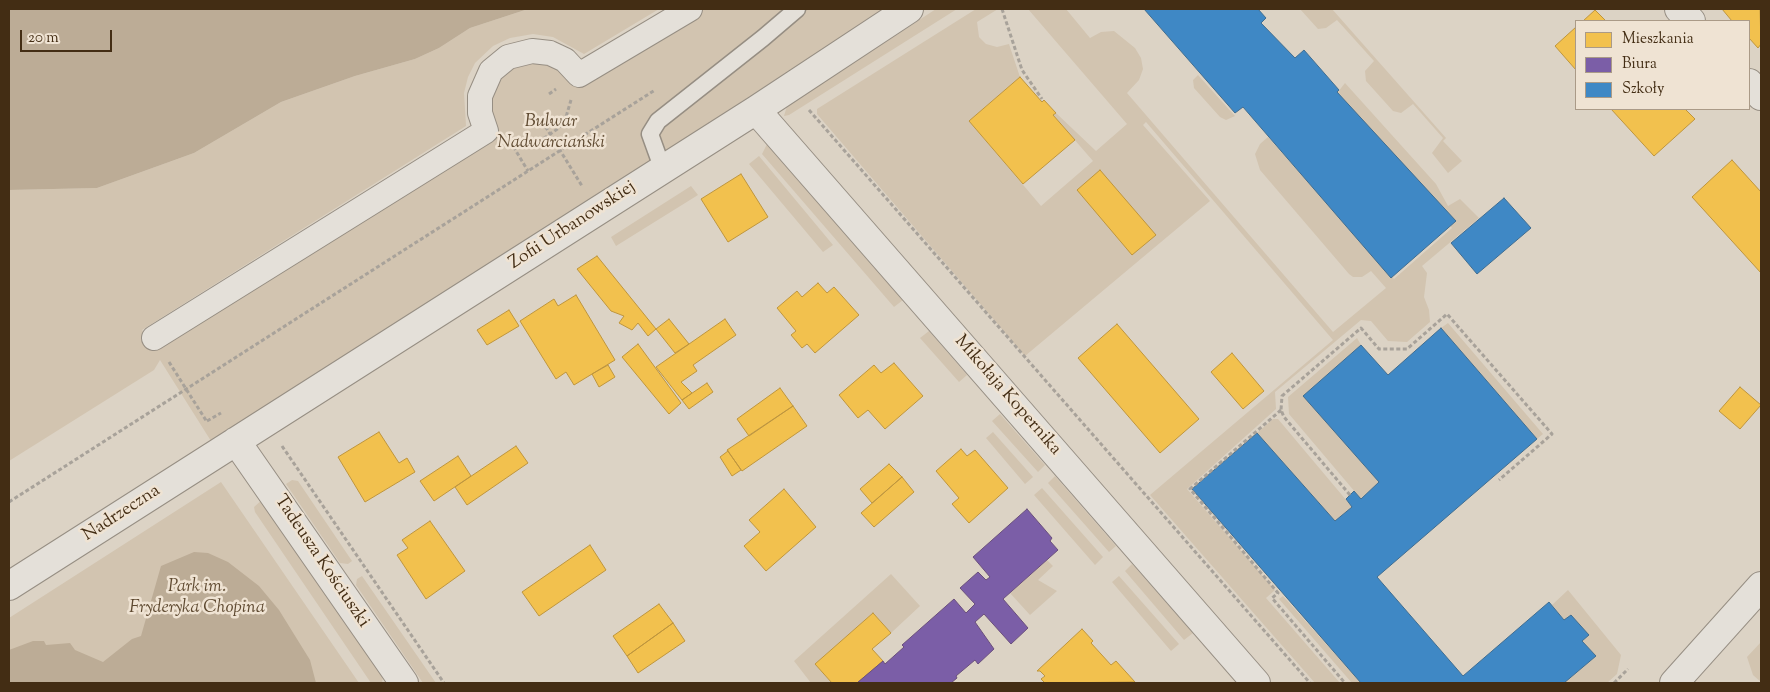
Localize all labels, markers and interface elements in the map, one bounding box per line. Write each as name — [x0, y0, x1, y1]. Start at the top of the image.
scale bar — [22, 20, 115, 52]
legend — [1575, 20, 1750, 110]
text: 20 m — [28, 28, 59, 49]
text: Mieszkania — [1622, 29, 1694, 50]
text: Biura — [1622, 54, 1657, 75]
text: Szkoły — [1622, 79, 1664, 100]
park label: Bulwar Nadwarciański — [497, 112, 605, 154]
street label: Zofii Urbanowskiej — [506, 177, 640, 275]
street label: Mikołaja Kopernika — [949, 332, 1065, 460]
street label: Nadrzeczna — [79, 481, 165, 547]
street label: Tadeusza Kościuszki — [269, 492, 373, 632]
park label: Park im. Fryderyka Chopina — [129, 577, 265, 620]

